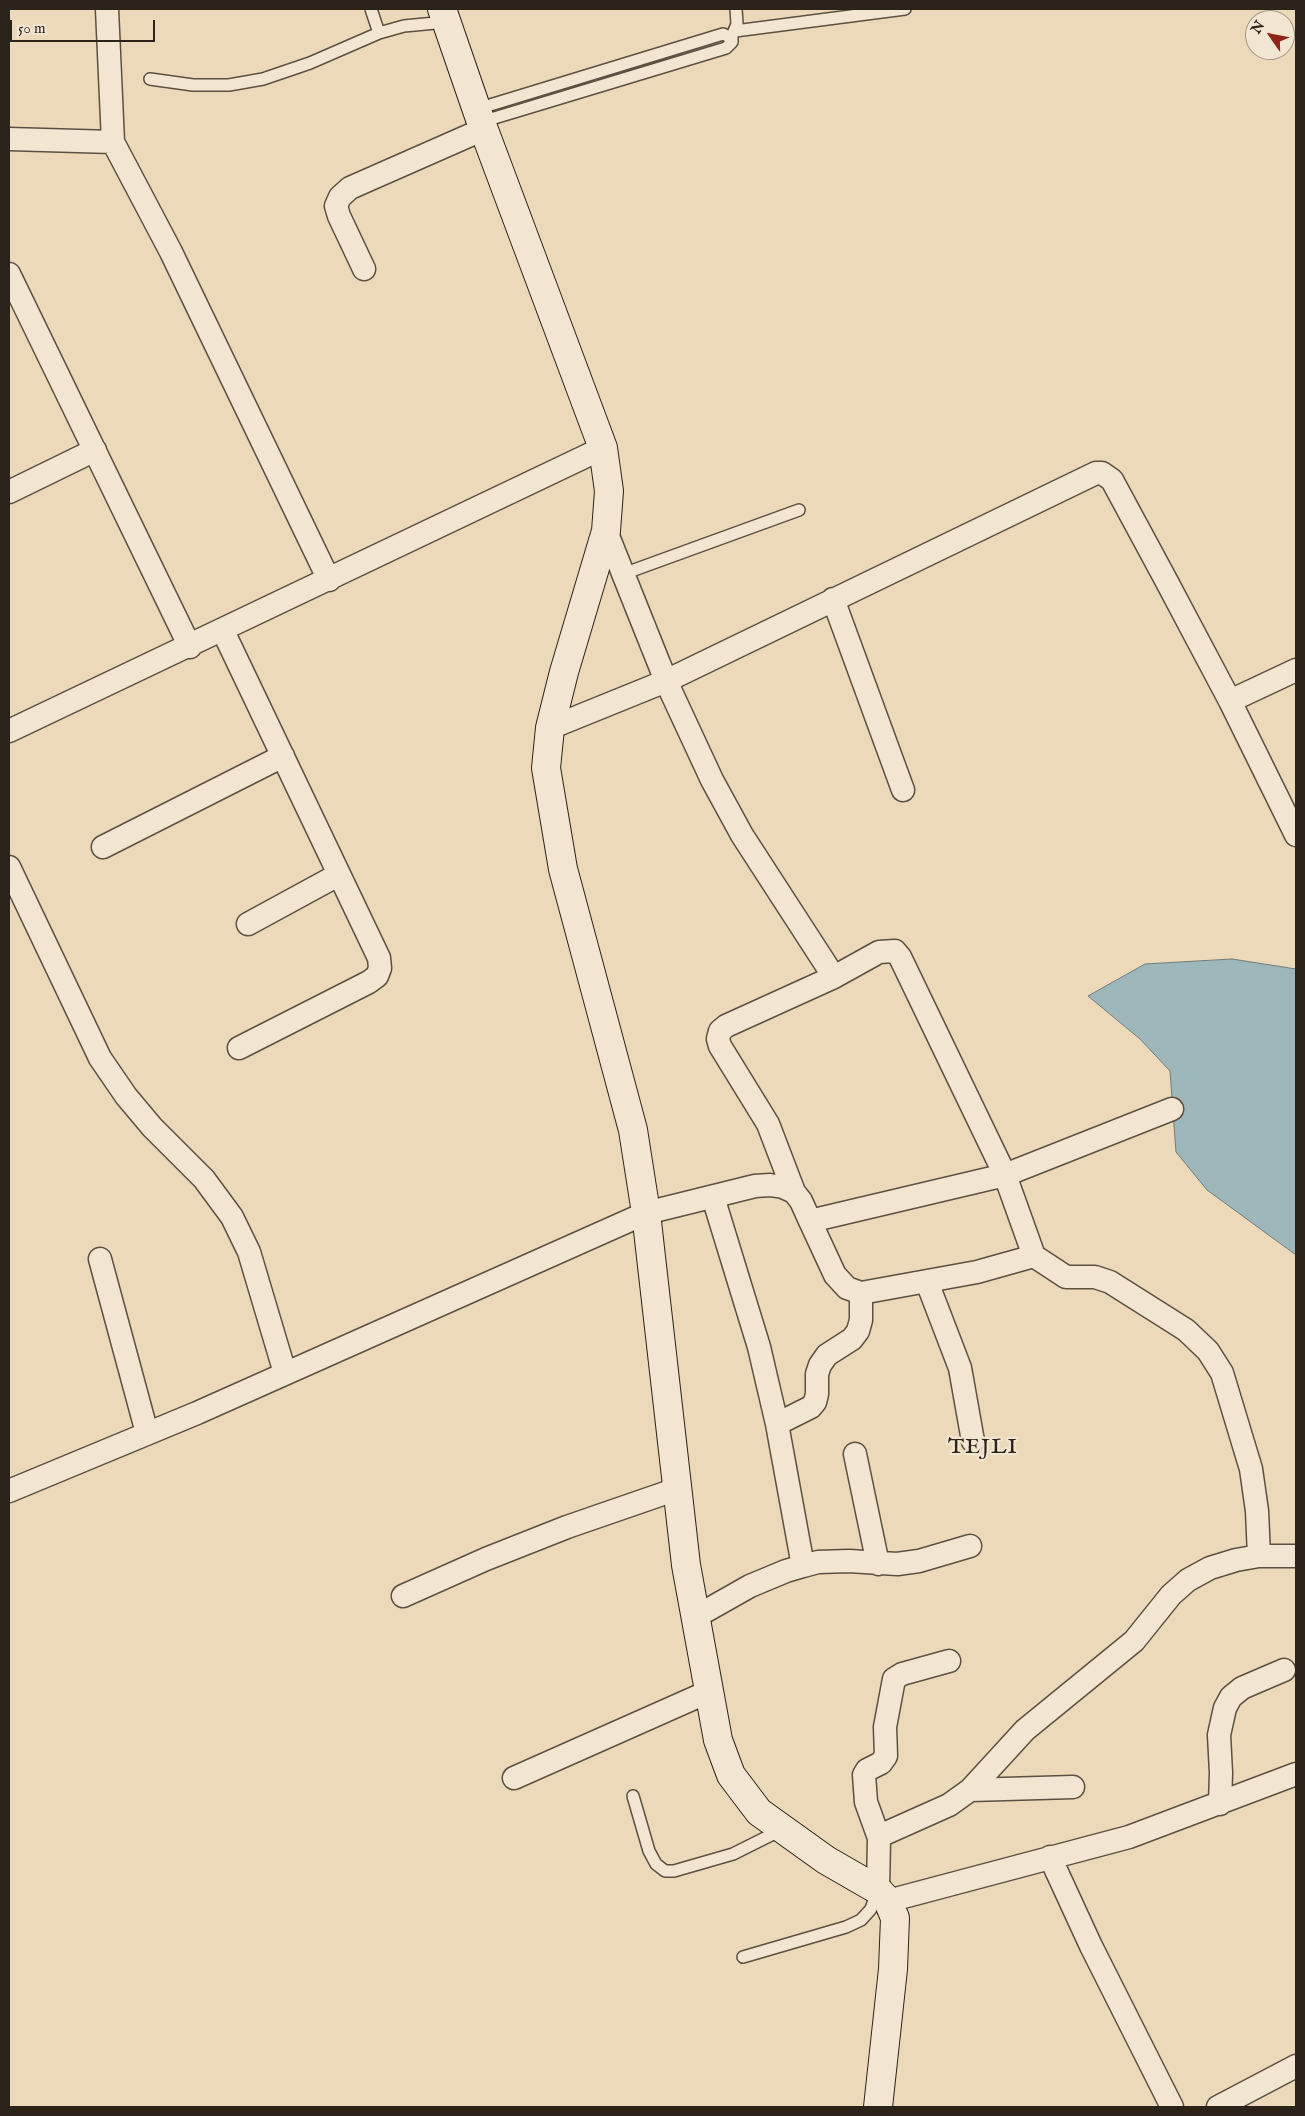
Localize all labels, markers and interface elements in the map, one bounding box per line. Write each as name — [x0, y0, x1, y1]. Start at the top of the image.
scale bar — [12, 10, 158, 42]
north arrow — [1245, 10, 1295, 60]
text: N — [1247, 17, 1269, 37]
text: 50 m — [18, 19, 46, 38]
district label: TEJLI — [947, 1435, 1019, 1461]

